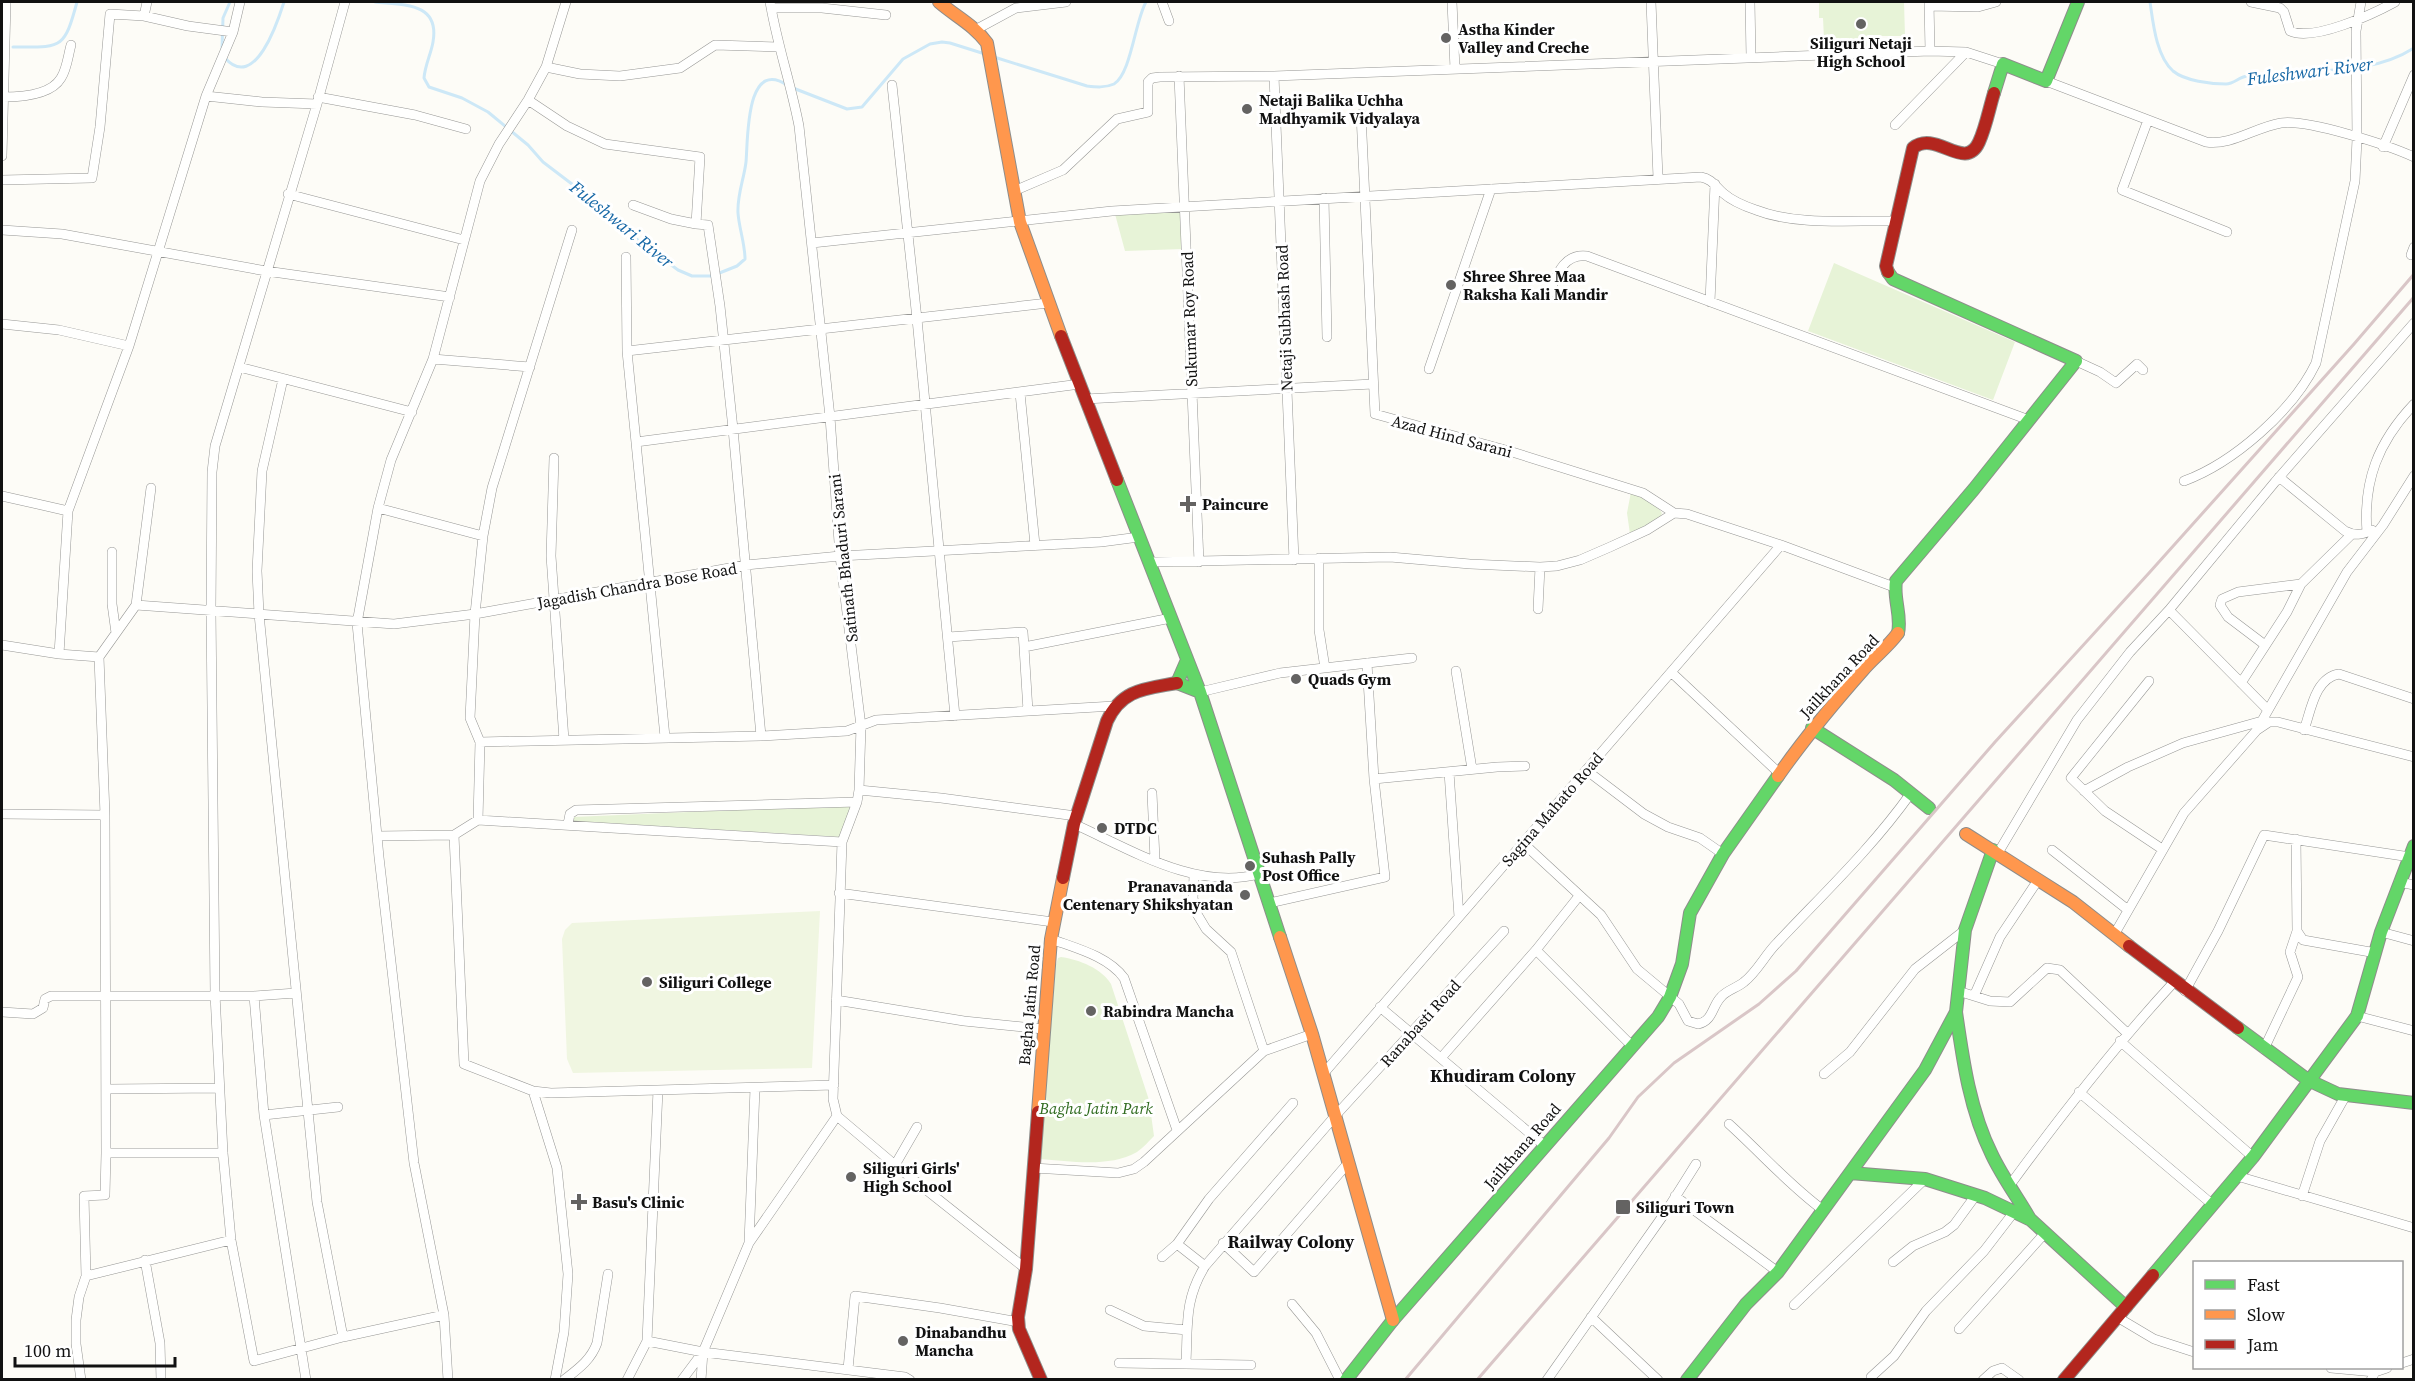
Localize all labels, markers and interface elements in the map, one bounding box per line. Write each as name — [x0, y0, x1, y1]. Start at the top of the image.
marker: Siliguri Netaji High School — [1854, 17, 1868, 31]
place label: Astha Kinder Valley and Creche — [1458, 18, 1589, 58]
marker: Astha Kinder Valley and Creche — [1439, 31, 1453, 45]
place label: Siliguri Netaji High School — [1810, 32, 1912, 72]
water label: Fuleshwari River — [2245, 51, 2375, 91]
place label: Netaji Balika Uchha Madhyamik Vidyalaya — [1259, 89, 1421, 129]
marker: Netaji Balika Uchha Madhyamik Vidyalaya — [1240, 102, 1254, 116]
water label: Fuleshwari River — [564, 174, 680, 274]
street label: Netaji Subhash Road — [1270, 244, 1298, 392]
street label: Sukumar Roy Road — [1176, 251, 1202, 387]
place label: Shree Shree Maa Raksha Kali Mandir — [1463, 265, 1609, 305]
marker: Shree Shree Maa Raksha Kali Mandir — [1444, 278, 1458, 292]
street label: Azad Hind Sarani — [1389, 409, 1515, 463]
street label: Satinath Bhaduri Sarani — [823, 472, 863, 643]
place label: Paincure — [1202, 493, 1268, 515]
marker: Paincure — [1179, 495, 1197, 513]
street label: Jagadish Chandra Bose Road — [534, 557, 739, 614]
street label: Jailkhana Road — [1794, 629, 1884, 724]
place label: Quads Gym — [1308, 668, 1392, 690]
marker: Quads Gym — [1289, 672, 1303, 686]
street label: Sagina Mahato Road — [1496, 747, 1608, 871]
place label: DTDC — [1114, 817, 1157, 839]
marker: DTDC — [1095, 821, 1109, 835]
place label: Suhash Pally Post Office — [1262, 846, 1356, 886]
marker: Suhash Pally Post Office — [1243, 859, 1257, 873]
place label: Pranavananda Centenary Shikshyatan — [1063, 875, 1233, 915]
marker: Pranavananda Centenary Shikshyatan — [1238, 888, 1252, 902]
street label: Bagha Jatin Road — [1013, 944, 1045, 1066]
place label: Siliguri College — [659, 971, 772, 993]
marker: Siliguri College — [640, 975, 654, 989]
street label: Ranabasti Road — [1375, 975, 1465, 1071]
place label: Rabindra Mancha — [1103, 1000, 1234, 1022]
marker: Rabindra Mancha — [1084, 1004, 1098, 1018]
district label: Khudiram Colony — [1430, 1063, 1576, 1088]
park label: Bagha Jatin Park — [1038, 1097, 1153, 1119]
street label: Jailkhana Road — [1478, 1098, 1566, 1195]
place label: Siliguri Girls' High School — [863, 1157, 960, 1197]
marker: Siliguri Girls' High School — [844, 1170, 858, 1184]
place label: Basu's Clinic — [592, 1191, 684, 1213]
marker: Basu's Clinic — [570, 1193, 588, 1211]
place label: Siliguri Town — [1636, 1196, 1735, 1218]
marker: Siliguri Town — [1614, 1198, 1632, 1216]
district label: Railway Colony — [1228, 1229, 1355, 1254]
legend — [2193, 1261, 2403, 1369]
text: Fast — [2247, 1272, 2280, 1297]
text: Slow — [2247, 1302, 2285, 1327]
place label: Dinabandhu Mancha — [915, 1321, 1007, 1361]
scale bar — [15, 1330, 176, 1368]
text: Jam — [2246, 1332, 2279, 1357]
marker: Dinabandhu Mancha — [896, 1334, 910, 1348]
text: 100 m — [24, 1338, 71, 1363]

